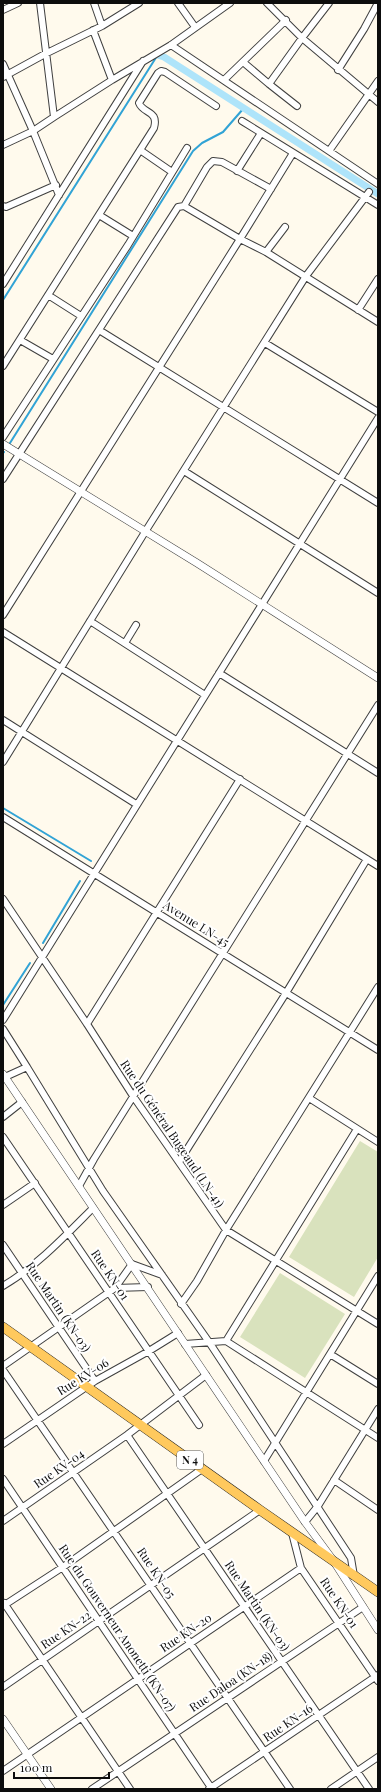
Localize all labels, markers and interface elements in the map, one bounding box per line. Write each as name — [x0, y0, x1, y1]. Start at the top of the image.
street label: Avenue LN-45 — [160, 896, 233, 950]
street label: Rue du Général Bugeaud (LN-41) — [117, 1056, 228, 1210]
street label: Rue KN-01 — [88, 1246, 134, 1303]
street label: Rue Martin (KN-03) — [23, 1258, 95, 1355]
street label: Rue KV-06 — [54, 1354, 111, 1398]
street label: Rue KV-04 — [30, 1445, 87, 1491]
road number: N 4 — [177, 1451, 203, 1469]
street label: Rue du Gouverneur Anonetti (KN-07) — [56, 1541, 180, 1714]
street label: Rue KN-05 — [134, 1544, 180, 1601]
street label: Rue Martin (KN-03) — [222, 1557, 294, 1654]
street label: Rue KN-01 — [317, 1574, 363, 1631]
street label: Rue KN-22 — [37, 1606, 94, 1652]
street label: Rue KN-20 — [157, 1609, 214, 1655]
street label: Rue Daloa (KN-18) — [186, 1647, 275, 1715]
street label: Rue KN-16 — [259, 1700, 315, 1745]
scale bar — [14, 1754, 109, 1780]
text: 100 m — [20, 1759, 53, 1775]

